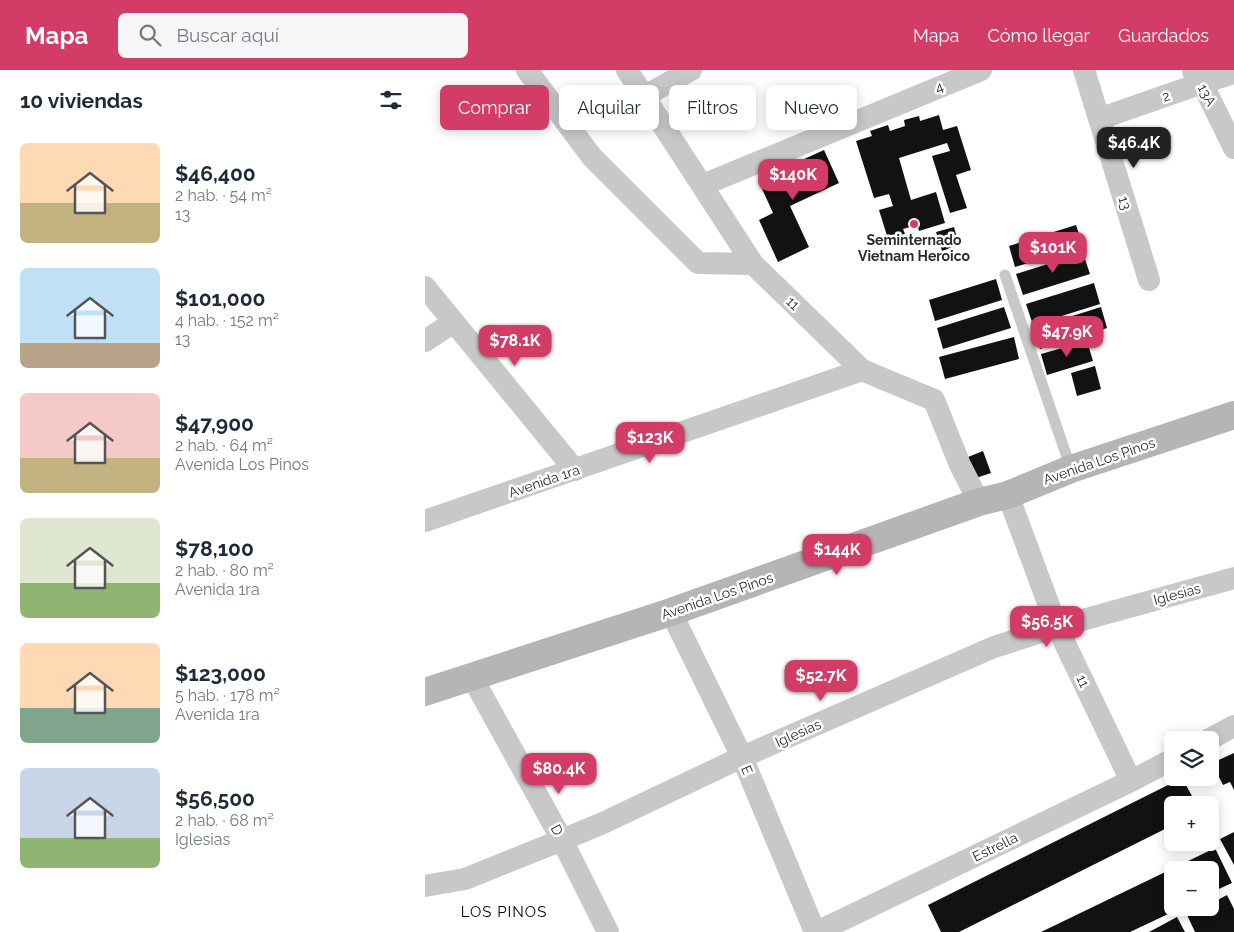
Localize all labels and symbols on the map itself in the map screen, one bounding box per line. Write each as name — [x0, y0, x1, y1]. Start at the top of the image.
street label: 4 — [932, 78, 946, 96]
street label: 13A — [1195, 81, 1220, 109]
street label: 2 — [1160, 87, 1172, 105]
pin: $46.4K — [1093, 126, 1175, 169]
pin: $140K — [758, 158, 828, 201]
street label: 13 — [1115, 194, 1135, 212]
marker: Seminternado Vietnam Heroico — [908, 218, 920, 230]
place label: Seminternado Vietnam Heroico — [858, 232, 971, 264]
pin: $101K — [1018, 232, 1088, 274]
street label: 11 — [783, 293, 803, 313]
pin: $47.9K — [1026, 316, 1108, 358]
pin: $78.1K — [474, 324, 556, 367]
pin: $123K — [615, 422, 685, 464]
street label: Avenida Los Pinos — [1041, 434, 1157, 488]
street label: Avenida 1ra — [506, 461, 582, 501]
pin: $144K — [802, 534, 872, 576]
street label: Avenida Los Pinos — [659, 569, 775, 623]
street label: Iglesias — [1152, 580, 1203, 608]
pin: $56.5K — [1006, 606, 1088, 648]
pin: $52.7K — [780, 660, 862, 702]
street label: 11 — [1073, 672, 1093, 690]
street label: Iglesias — [773, 716, 824, 750]
pin: $80.4K — [518, 752, 600, 795]
street label: E — [738, 763, 756, 777]
street label: D — [548, 822, 566, 838]
street label: Estrella — [970, 829, 1020, 865]
district label: LOS PINOS — [461, 903, 547, 921]

